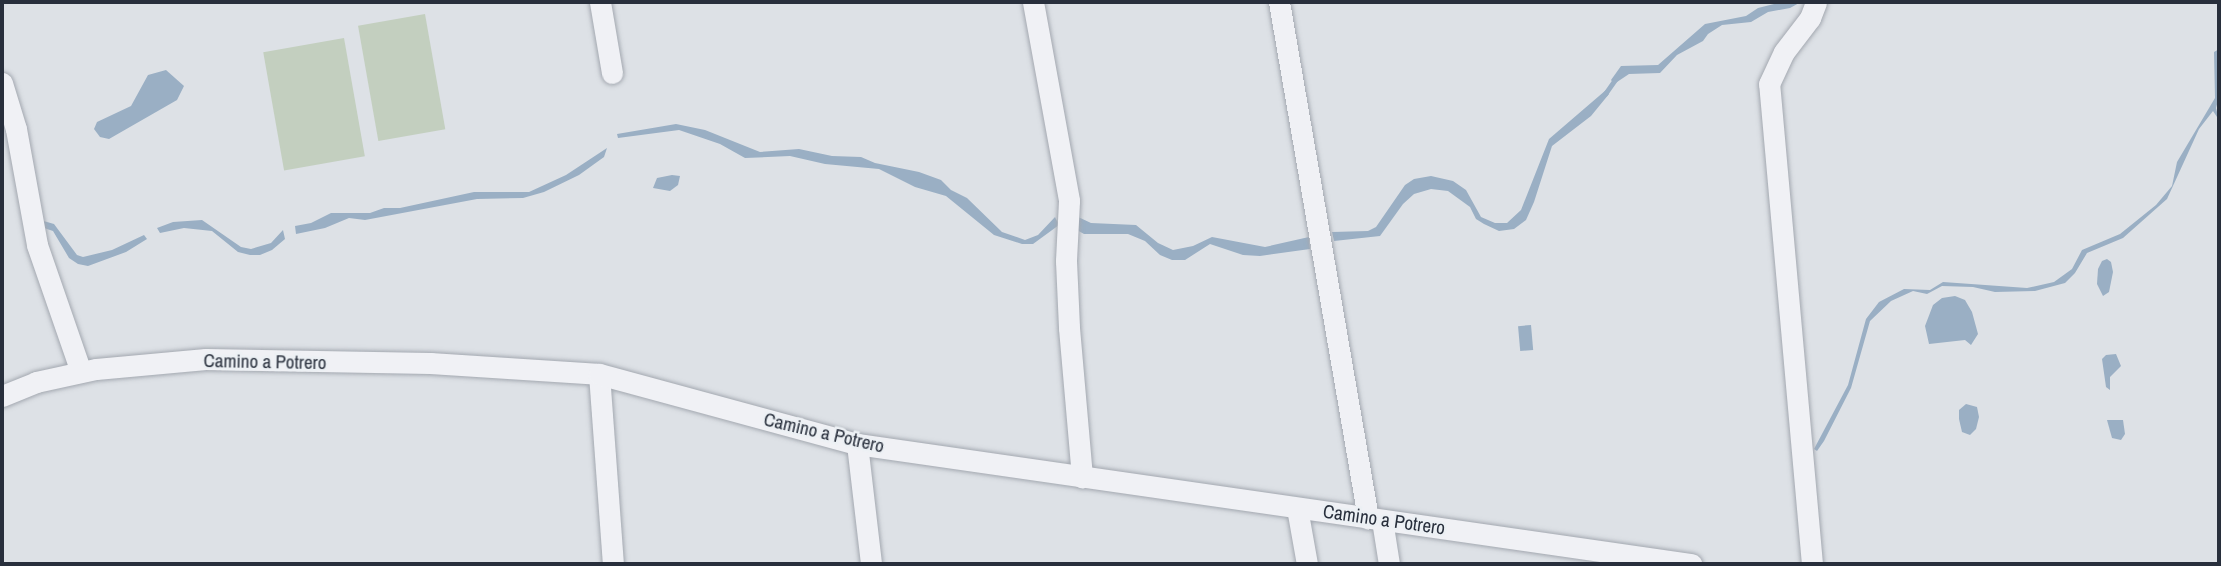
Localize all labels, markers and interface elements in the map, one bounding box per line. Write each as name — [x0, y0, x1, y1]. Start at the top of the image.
street label: Camino a Potrero — [203, 350, 327, 374]
street label: Camino a Potrero — [762, 408, 886, 458]
street label: Camino a Potrero — [1322, 500, 1446, 540]

